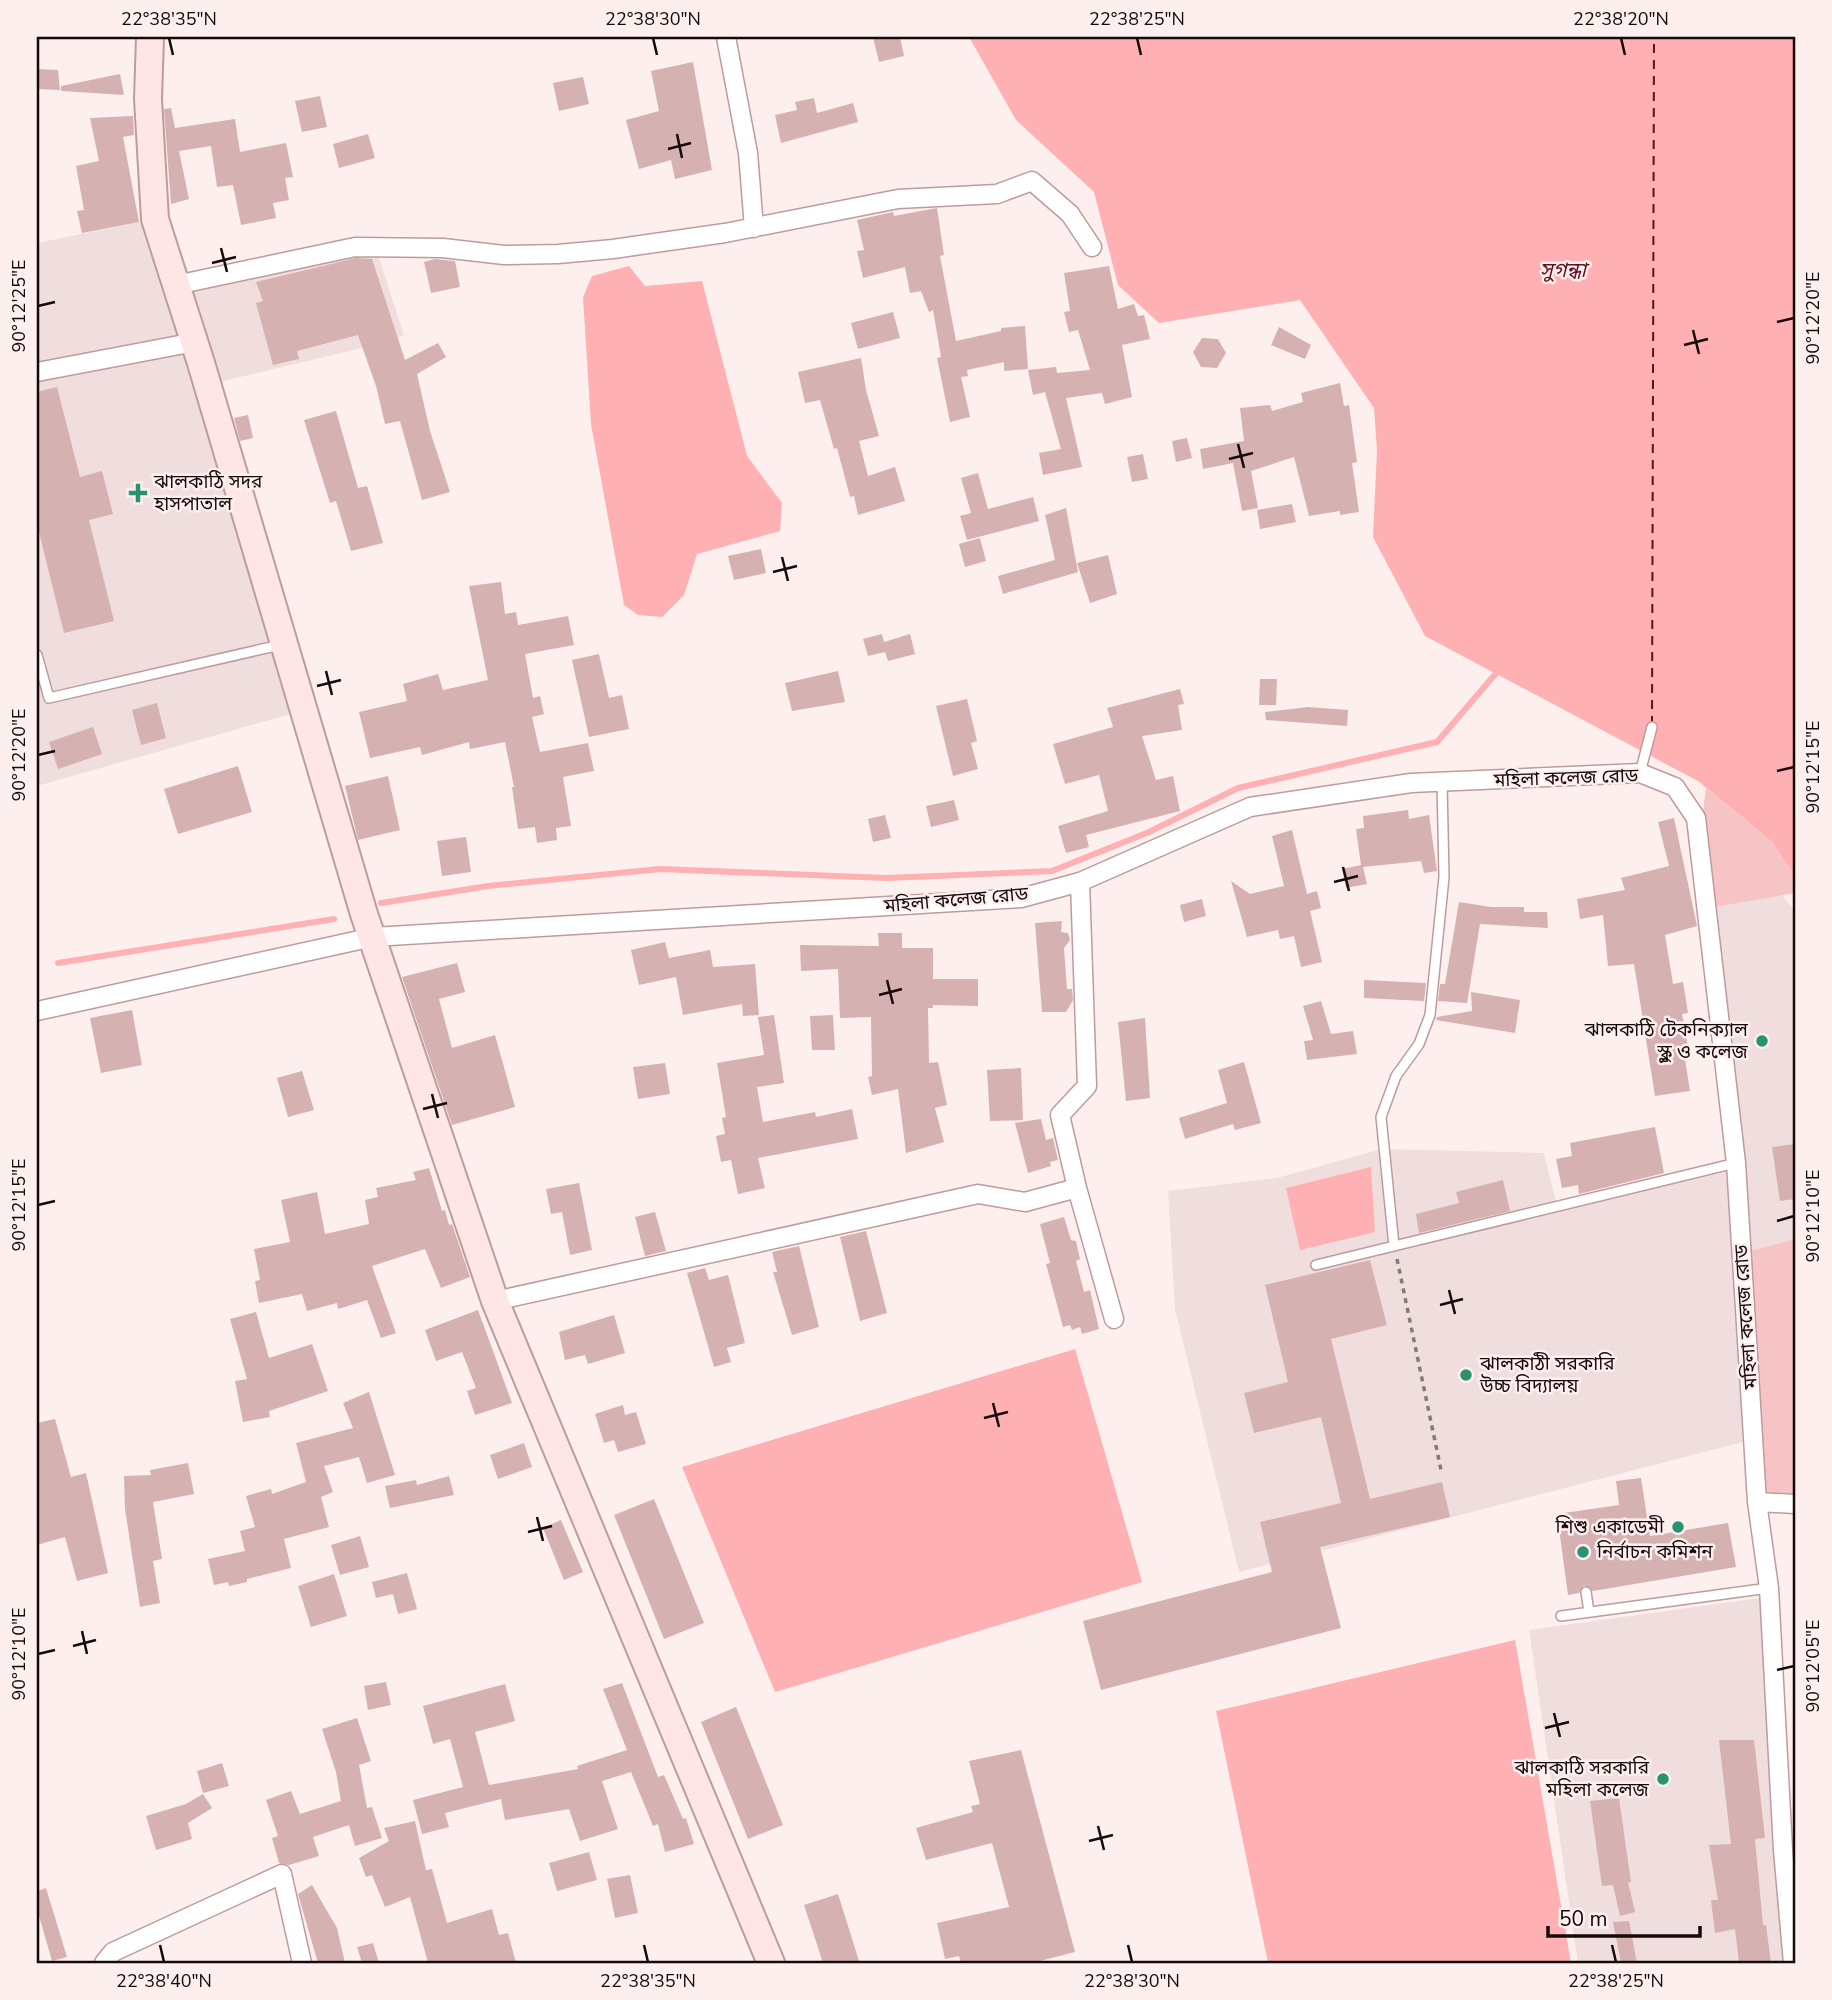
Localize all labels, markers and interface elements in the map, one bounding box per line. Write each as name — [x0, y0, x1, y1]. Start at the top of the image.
text: 22°38'35"N — [121, 7, 217, 31]
text: 22°38'30"N — [605, 7, 701, 31]
text: 22°38'25"N — [1089, 7, 1185, 31]
text: 22°38'20"N — [1573, 7, 1669, 31]
water label: সুগন্ধা — [1540, 256, 1591, 284]
text: 90°12'25"E — [7, 260, 31, 353]
text: 90°12'20"E — [1801, 272, 1825, 365]
place label: ঝালকাঠি সদর হাসপাতাল — [153, 469, 263, 517]
marker: ঝালকাঠি সদর হাসপাতাল — [128, 483, 148, 503]
text: 90°12'20"E — [7, 709, 31, 802]
text: 90°12'15"E — [1801, 721, 1825, 814]
street label: মহিলা কলেজ রোড — [1492, 762, 1639, 794]
street label: মহিলা কলেজ রোড — [882, 881, 1030, 919]
place label: ঝালকাঠি টেকনিক্যাল স্কুল ও কলেজ — [1584, 1017, 1749, 1065]
marker: ঝালকাঠি টেকনিক্যাল স্কুল ও কলেজ — [1754, 1033, 1770, 1049]
text: 90°12'15"E — [7, 1159, 31, 1252]
text: 90°12'10"E — [1801, 1170, 1825, 1263]
street label: মহিলা কলেজ রোড — [1728, 1243, 1764, 1391]
place label: ঝালকাঠী সরকারি উচ্চ বিদ্যালয় — [1479, 1351, 1615, 1399]
marker: ঝালকাঠী সরকারি উচ্চ বিদ্যালয় — [1458, 1367, 1474, 1383]
place label: শিশু একাডেমী — [1554, 1514, 1665, 1540]
marker: শিশু একাডেমী — [1670, 1519, 1686, 1535]
place label: নির্বাচন কমিশন — [1596, 1539, 1713, 1565]
marker: নির্বাচন কমিশন — [1575, 1544, 1591, 1560]
text: 90°12'10"E — [7, 1608, 31, 1701]
text: 90°12'05"E — [1801, 1620, 1825, 1713]
place label: ঝালকাঠি সরকারি মহিলা কলেজ — [1513, 1755, 1650, 1803]
marker: ঝালকাঠি সরকারি মহিলা কলেজ — [1655, 1771, 1671, 1787]
scale bar — [1548, 1895, 1701, 1939]
text: 50 m — [1559, 1905, 1608, 1933]
text: 22°38'40"N — [116, 1969, 212, 1993]
text: 22°38'35"N — [600, 1969, 696, 1993]
text: 22°38'30"N — [1084, 1969, 1180, 1993]
text: 22°38'25"N — [1568, 1969, 1664, 1993]

